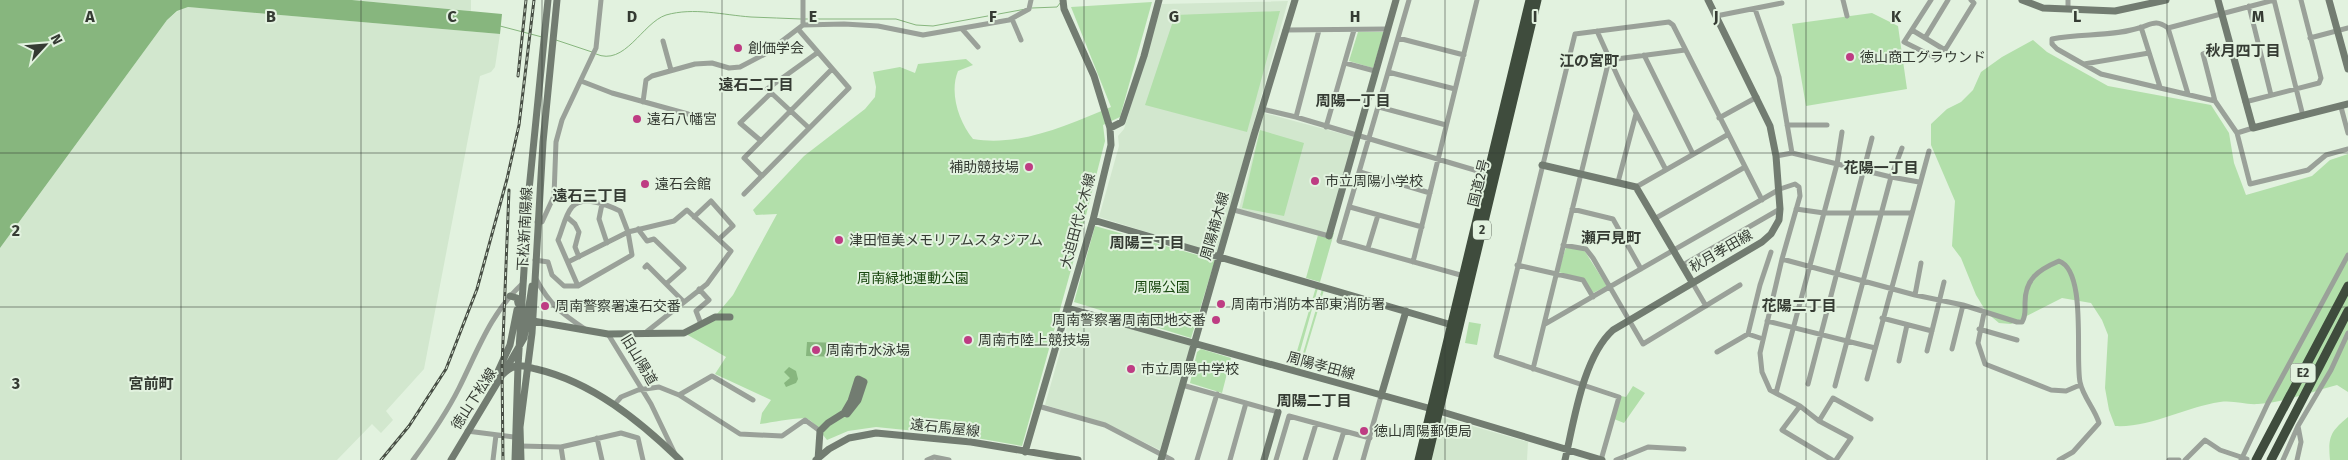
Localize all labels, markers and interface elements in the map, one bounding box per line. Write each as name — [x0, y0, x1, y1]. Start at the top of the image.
text: A — [84, 7, 95, 26]
text: B — [266, 7, 276, 26]
text: C — [447, 7, 457, 26]
text: D — [627, 7, 637, 26]
text: E — [809, 7, 817, 26]
text: F — [989, 7, 997, 26]
text: G — [1169, 7, 1179, 26]
text: H — [1350, 7, 1360, 26]
text: I — [1533, 7, 1537, 26]
text: J — [1712, 7, 1719, 26]
text: K — [1891, 7, 1902, 26]
text: L — [2073, 7, 2081, 26]
text: M — [2252, 7, 2265, 26]
north arrow — [20, 20, 70, 70]
text: N — [47, 32, 66, 47]
place label: 創価学会 — [748, 40, 804, 57]
marker: 創価学会 — [732, 42, 744, 54]
district label: 秋月四丁目 — [2205, 42, 2281, 60]
place label: 徳山商工グラウンド — [1860, 49, 1986, 66]
marker: 徳山商工グラウンド — [1844, 51, 1856, 63]
district label: 江の宮町 — [1559, 52, 1619, 70]
district label: 遠石二丁目 — [718, 76, 794, 94]
district label: 周陽一丁目 — [1315, 92, 1391, 110]
place label: 遠石八幡宮 — [647, 111, 717, 128]
marker: 遠石八幡宮 — [631, 113, 643, 125]
street label: 国道2号 — [1465, 157, 1493, 209]
place label: 補助競技場 — [949, 159, 1019, 176]
district label: 花陽一丁目 — [1843, 159, 1919, 177]
marker: 補助競技場 — [1023, 161, 1035, 173]
street label: 大迫田代々木線 — [1057, 171, 1099, 271]
place label: 市立周陽小学校 — [1325, 173, 1423, 190]
marker: 市立周陽小学校 — [1309, 175, 1321, 187]
place label: 遠石会館 — [655, 176, 711, 193]
marker: 遠石会館 — [639, 178, 651, 190]
street label: 下松新南陽線 — [514, 187, 536, 271]
district label: 遠石三丁目 — [552, 187, 628, 205]
street label: 周陽楠木線 — [1197, 190, 1233, 262]
road number: 2 — [1473, 220, 1491, 240]
text: 2 — [12, 221, 20, 240]
street label: 秋月孝田線 — [1686, 226, 1756, 276]
district label: 瀬戸見町 — [1581, 229, 1641, 247]
place label: 津田恒美メモリアムスタジアム — [849, 232, 1043, 249]
marker: 津田恒美メモリアムスタジアム — [833, 234, 845, 246]
district label: 周陽三丁目 — [1109, 234, 1185, 252]
park label: 周南緑地運動公園 — [857, 270, 969, 287]
park label: 周陽公園 — [1134, 279, 1190, 296]
place label: 周南市消防本部東消防署 — [1231, 296, 1385, 313]
district label: 花陽二丁目 — [1761, 297, 1837, 315]
place label: 周南警察署遠石交番 — [555, 298, 681, 315]
marker: 周南市消防本部東消防署 — [1215, 298, 1227, 310]
marker: 周南警察署遠石交番 — [539, 300, 551, 312]
place label: 周南警察署周南団地交番 — [1052, 312, 1206, 329]
marker: 周南警察署周南団地交番 — [1210, 314, 1222, 326]
street label: 旧山陽道 — [617, 332, 661, 388]
place label: 周南市陸上競技場 — [978, 332, 1090, 349]
marker: 周南市陸上競技場 — [962, 334, 974, 346]
place label: 周南市水泳場 — [826, 342, 910, 359]
marker: 周南市水泳場 — [810, 344, 822, 356]
street label: 周陽孝田線 — [1285, 349, 1357, 383]
place label: 市立周陽中学校 — [1141, 361, 1239, 378]
marker: 市立周陽中学校 — [1125, 363, 1137, 375]
road number: E2 — [2290, 363, 2316, 382]
street label: 徳山下松線 — [448, 365, 500, 433]
text: 3 — [11, 374, 20, 393]
district label: 宮前町 — [128, 375, 174, 393]
district label: 周陽二丁目 — [1276, 392, 1352, 410]
street label: 遠石馬屋線 — [909, 416, 981, 440]
place label: 徳山周陽郵便局 — [1374, 423, 1472, 440]
marker: 徳山周陽郵便局 — [1358, 425, 1370, 437]

